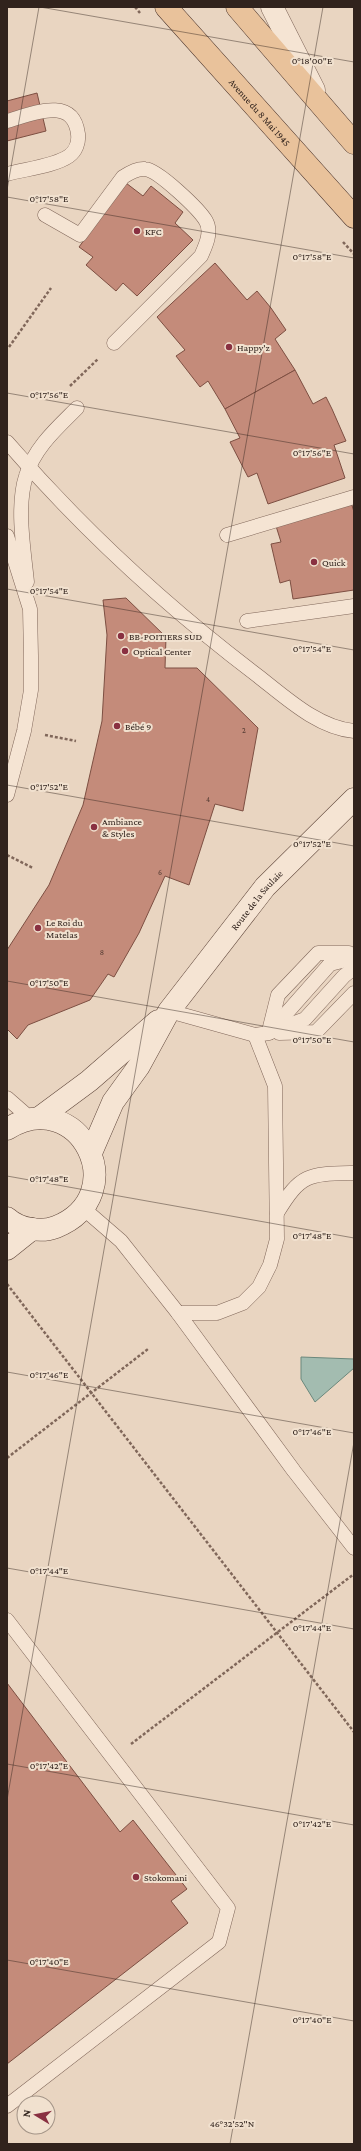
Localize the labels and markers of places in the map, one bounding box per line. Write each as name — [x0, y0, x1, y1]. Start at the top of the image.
marker: KFC — [132, 226, 142, 236]
place label: KFC — [145, 226, 162, 237]
marker: Happy'z — [224, 342, 234, 352]
place label: Happy'z — [237, 342, 270, 353]
marker: Quick — [309, 557, 319, 567]
place label: Quick — [322, 557, 346, 568]
marker: BB-POITIERS SUD — [116, 631, 126, 641]
place label: BB-POITIERS SUD — [129, 631, 202, 642]
marker: Optical Center — [120, 646, 130, 656]
place label: Optical Center — [133, 646, 191, 657]
marker: Bébé 9 — [112, 721, 122, 731]
place label: Bébé 9 — [125, 721, 151, 732]
place label: Ambiance & Styles — [102, 816, 143, 839]
marker: Ambiance & Styles — [89, 822, 99, 832]
place label: Le Roi du Matelas — [46, 917, 83, 940]
marker: Le Roi du Matelas — [33, 923, 43, 933]
marker: Stokomani — [131, 1872, 141, 1882]
place label: Stokomani — [144, 1872, 188, 1883]

